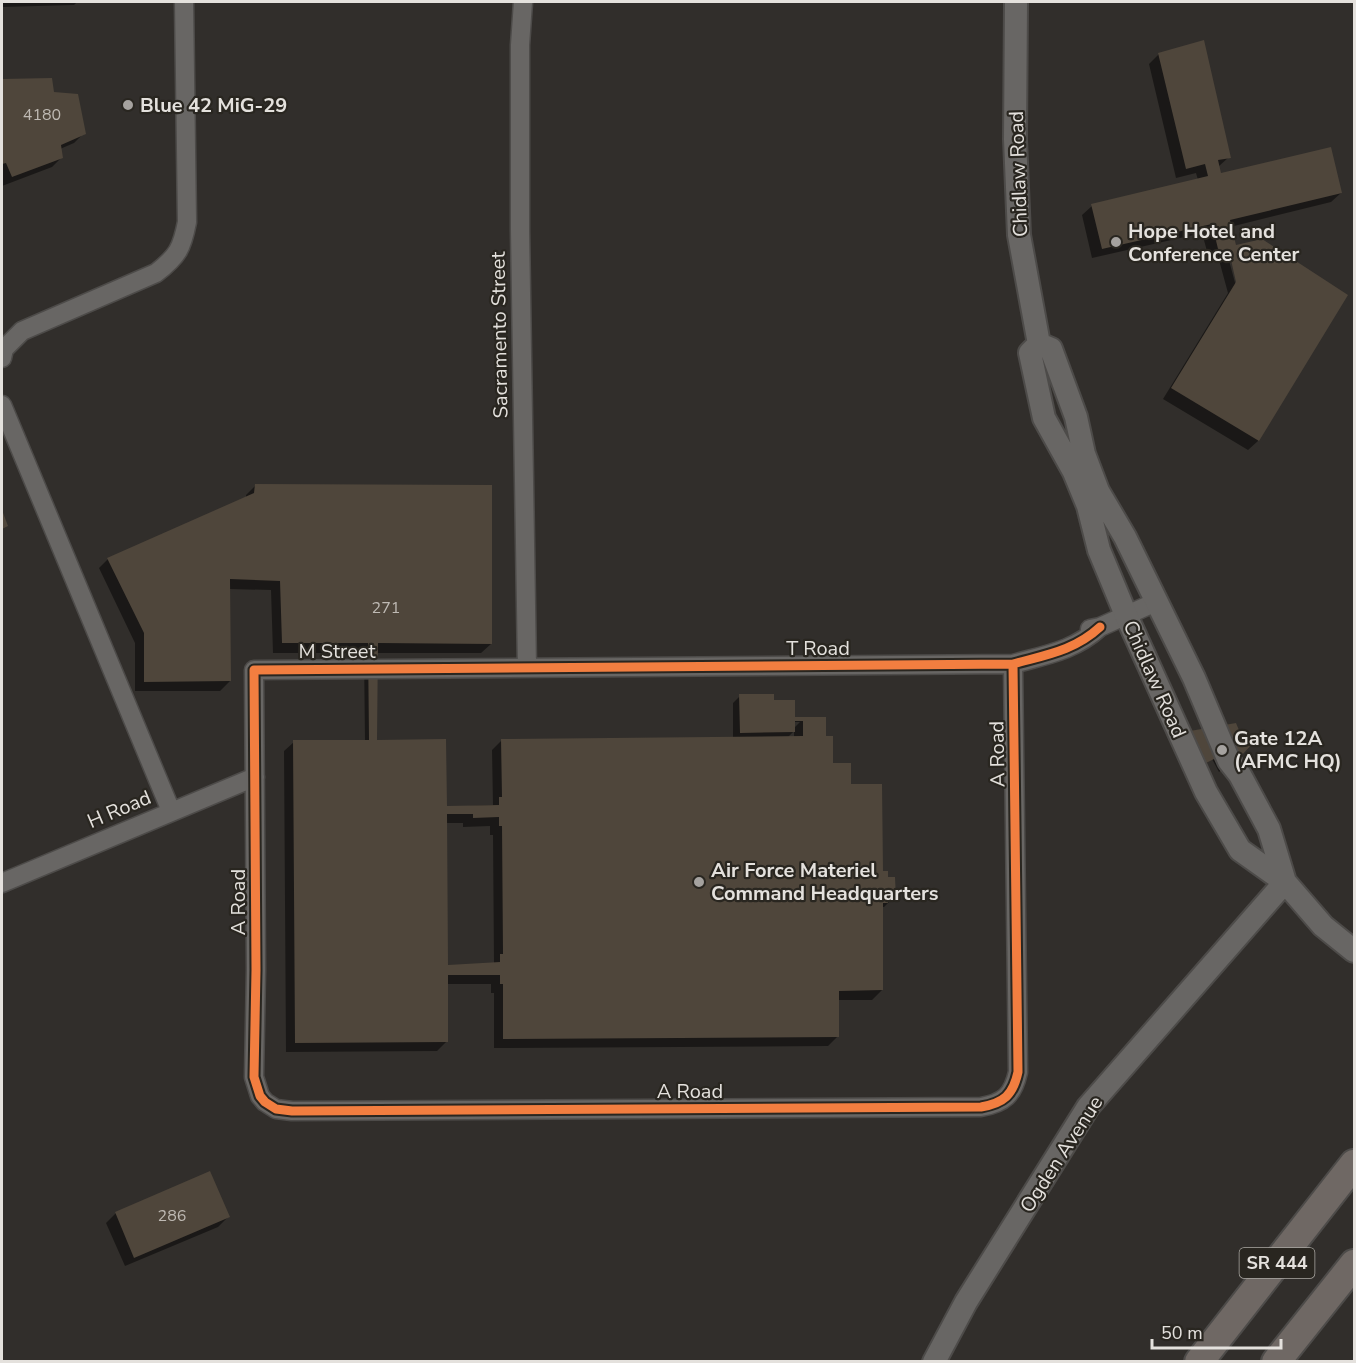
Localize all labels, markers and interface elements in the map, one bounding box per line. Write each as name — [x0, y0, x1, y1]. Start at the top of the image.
place label: Blue 42 MiG-29 — [140, 92, 287, 119]
marker: Blue 42 MiG-29 — [121, 98, 135, 112]
house number: 4180 — [23, 104, 61, 126]
street label: Chidlaw Road — [1003, 111, 1034, 237]
place label: Hope Hotel and Conference Center — [1128, 218, 1299, 268]
marker: Hope Hotel and Conference Center — [1109, 235, 1123, 249]
street label: Sacramento Street — [485, 250, 514, 419]
house number: 271 — [372, 597, 400, 619]
street label: Chidlaw Road — [1117, 616, 1193, 742]
street label: T Road — [786, 635, 850, 662]
street label: M Street — [299, 638, 376, 665]
street label: A Road — [983, 721, 1012, 787]
place label: Gate 12A (AFMC HQ) — [1234, 725, 1342, 775]
marker: Gate 12A (AFMC HQ) — [1215, 743, 1229, 757]
street label: H Road — [83, 784, 155, 835]
place label: Air Force Materiel Command Headquarters — [711, 857, 939, 907]
street label: A Road — [225, 869, 252, 935]
marker: Air Force Materiel Command Headquarters — [692, 875, 706, 889]
street label: A Road — [657, 1078, 723, 1105]
street label: Ogden Avenue — [1014, 1091, 1109, 1218]
house number: 286 — [158, 1205, 186, 1227]
road number: SR 444 — [1240, 1248, 1314, 1278]
scale bar — [1152, 1312, 1281, 1350]
text: 50 m — [1161, 1321, 1203, 1345]

